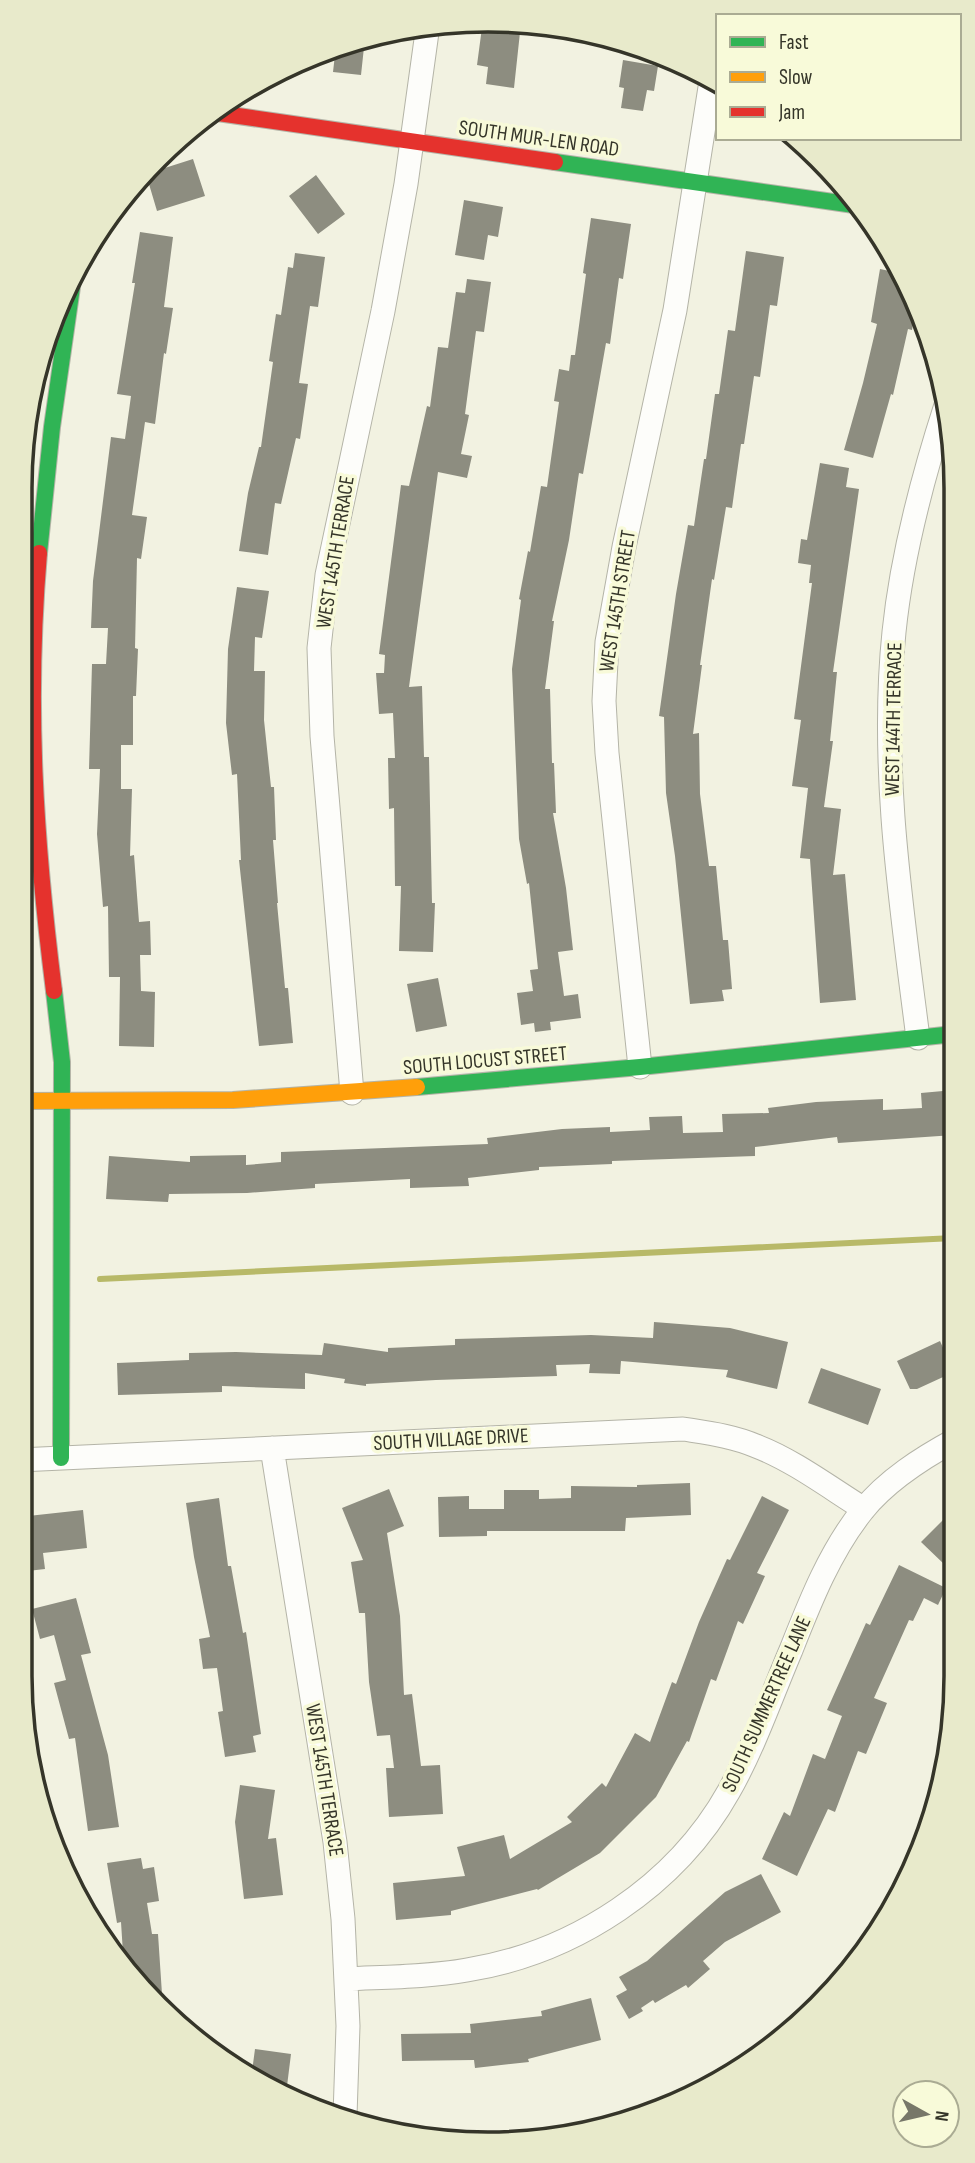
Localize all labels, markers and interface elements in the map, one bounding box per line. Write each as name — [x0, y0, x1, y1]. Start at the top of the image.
legend — [716, 14, 961, 140]
text: Fast — [779, 30, 809, 55]
text: Slow — [779, 65, 813, 90]
text: Jam — [778, 100, 805, 125]
street label: SOUTH MUR-LEN ROAD — [457, 115, 621, 162]
street label: WEST 145TH TERRACE — [311, 474, 360, 630]
street label: WEST 145TH STREET — [594, 528, 641, 674]
street label: WEST 144TH TERRACE — [880, 642, 907, 796]
street label: SOUTH LOCUST STREET — [402, 1041, 568, 1080]
street label: SOUTH VILLAGE DRIVE — [373, 1423, 529, 1456]
street label: SOUTH SUMMERTREE LANE — [716, 1612, 816, 1796]
street label: WEST 145TH TERRACE — [300, 1702, 349, 1858]
north arrow — [891, 2079, 961, 2149]
text: N — [929, 2110, 953, 2123]

